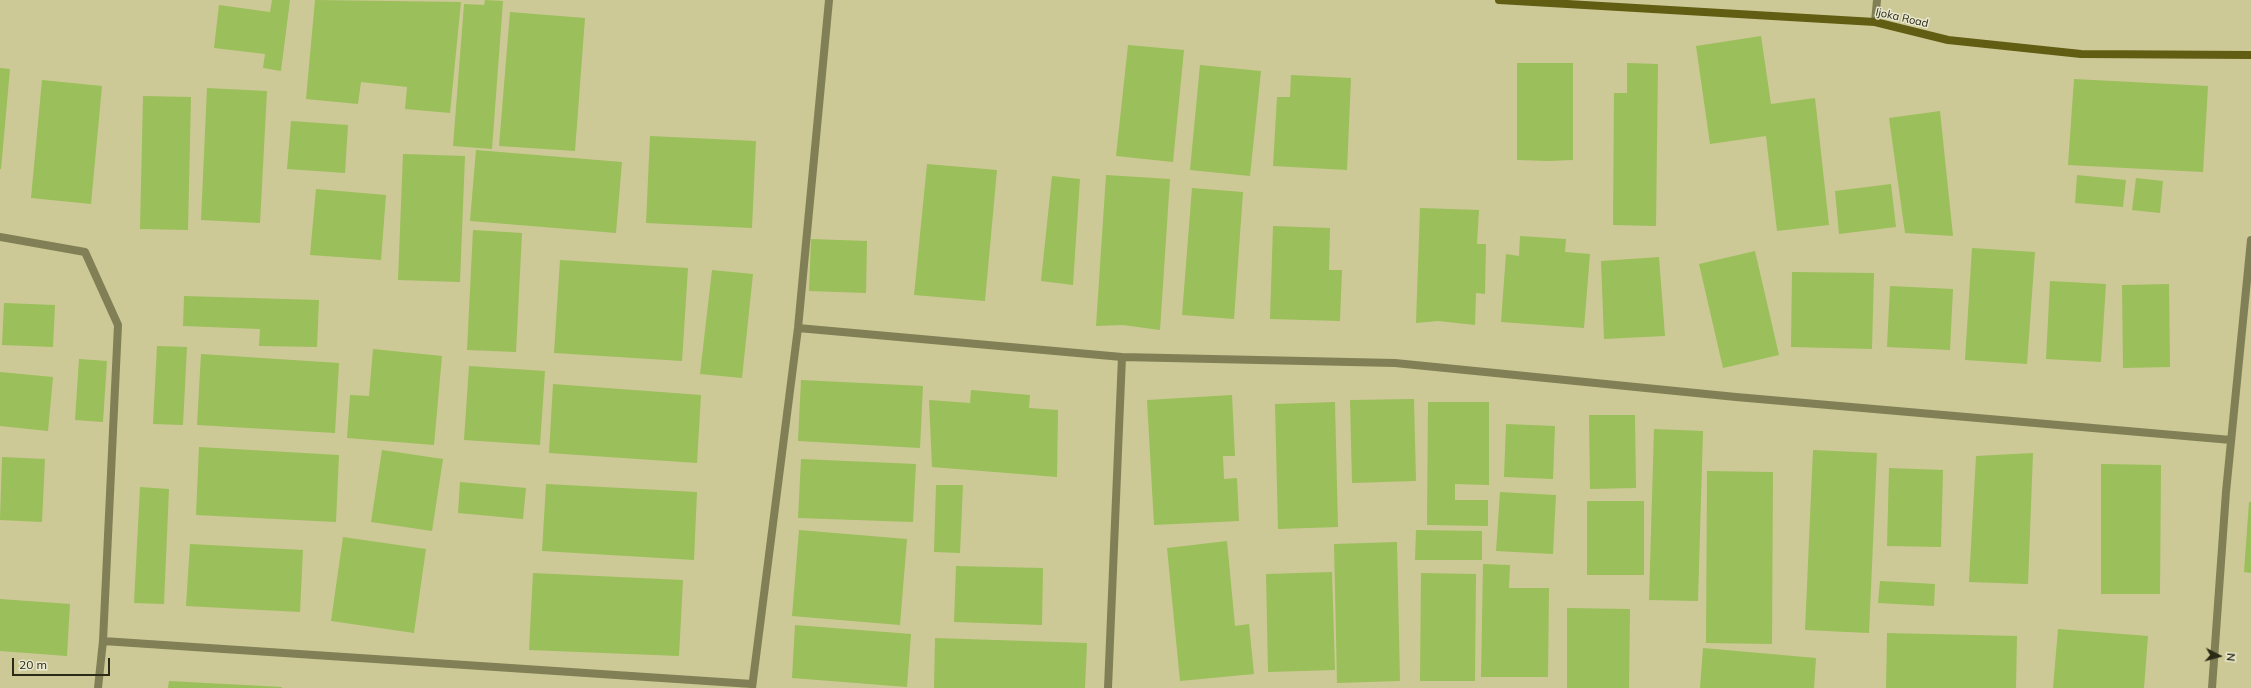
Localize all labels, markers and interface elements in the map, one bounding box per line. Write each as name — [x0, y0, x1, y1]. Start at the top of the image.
street label: Ijoka Road — [1874, 6, 1930, 30]
north arrow — [2199, 636, 2239, 676]
scale bar — [14, 650, 112, 676]
text: N — [2224, 652, 2238, 662]
text: 20 m — [19, 657, 47, 672]

